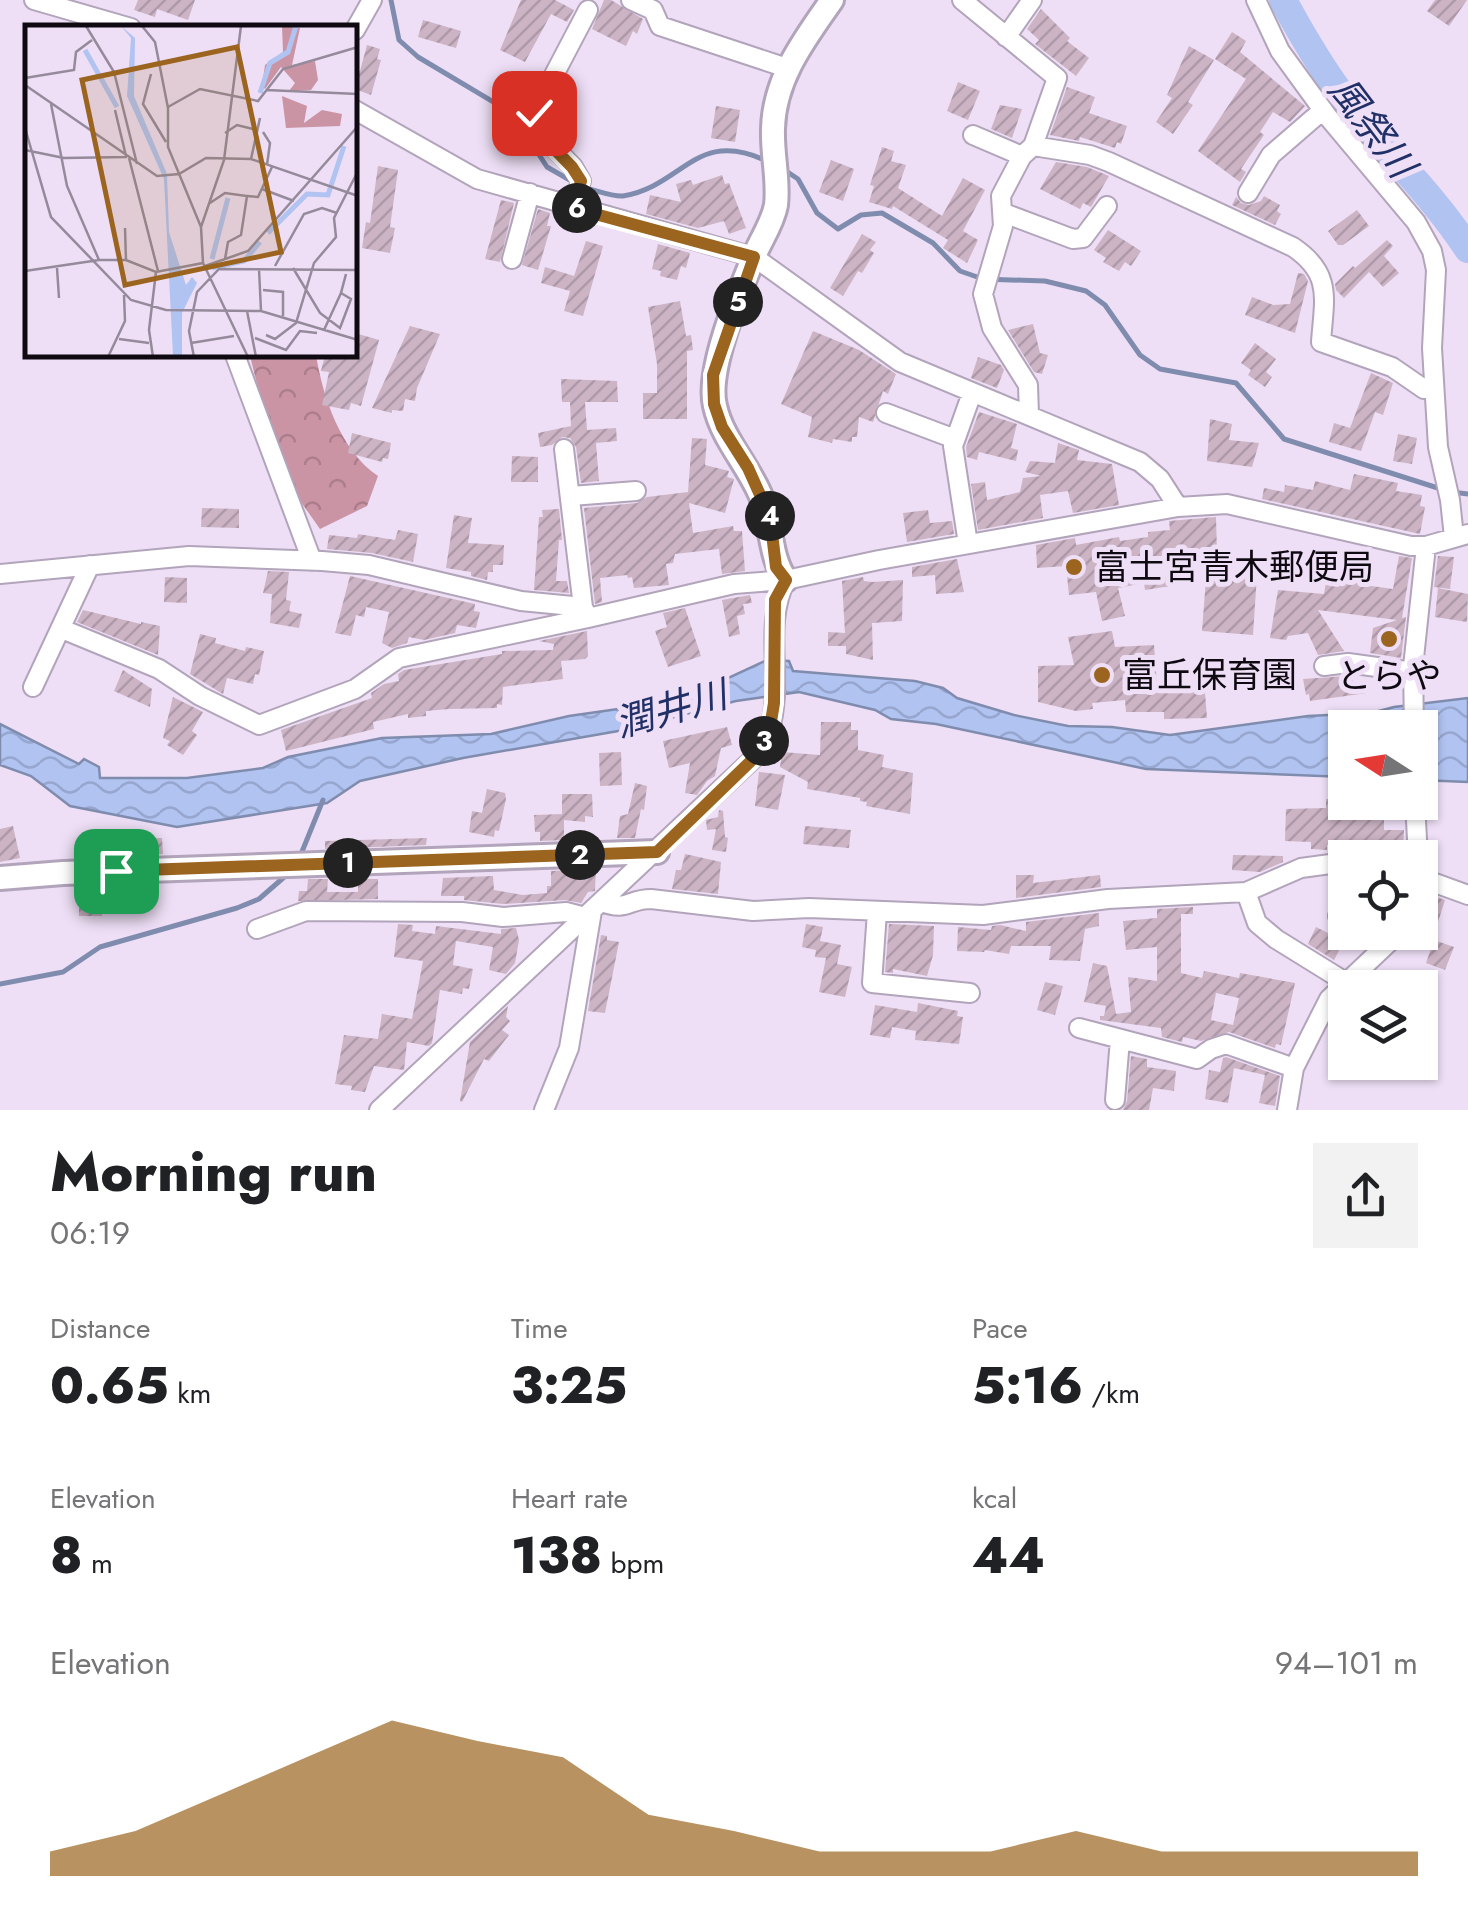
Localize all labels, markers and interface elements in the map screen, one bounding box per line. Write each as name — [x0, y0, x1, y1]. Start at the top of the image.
inset map — [25, 25, 358, 358]
water label: 風祭川 — [1316, 65, 1431, 192]
pin — [492, 71, 577, 156]
icon: check — [507, 86, 562, 141]
pin: 6 — [552, 183, 602, 233]
text: 6 — [568, 187, 586, 228]
pin: 5 — [713, 277, 763, 327]
text: 5 — [729, 281, 747, 322]
pin: 4 — [745, 491, 795, 541]
text: 4 — [760, 495, 780, 536]
place label: 富士宮青木郵便局 — [1094, 542, 1374, 592]
marker: 富士宮青木郵便局 — [1063, 556, 1085, 578]
marker: とらや — [1378, 628, 1400, 650]
place label: 富丘保育園 — [1122, 650, 1297, 700]
place label: とらや — [1336, 651, 1442, 701]
marker: 富丘保育園 — [1091, 664, 1113, 686]
water label: 潤井川 — [608, 665, 737, 751]
north arrow — [1328, 710, 1438, 820]
map controls — [1328, 710, 1438, 1080]
pin: 3 — [739, 716, 789, 766]
text: 3 — [755, 720, 773, 761]
pin — [74, 829, 159, 914]
pin: 2 — [555, 830, 605, 880]
text: 2 — [571, 834, 589, 875]
pin: 1 — [323, 838, 373, 888]
button: locate — [1328, 840, 1438, 950]
text: 1 — [341, 842, 355, 883]
icon: arrive — [89, 844, 144, 899]
button: layers — [1328, 970, 1438, 1080]
text: Morning run — [50, 1132, 377, 1212]
button: share — [1313, 1143, 1418, 1248]
text: 06:19 — [50, 1210, 130, 1256]
text: Distance — [50, 1308, 150, 1349]
text: Time — [511, 1308, 568, 1349]
text: Pace — [972, 1308, 1028, 1349]
text: 0.65 — [50, 1349, 169, 1422]
text: 3:25 — [511, 1349, 627, 1422]
text: 5:16 — [972, 1349, 1083, 1422]
text: km — [169, 1373, 211, 1414]
text: /km — [1083, 1373, 1140, 1414]
text: Elevation — [50, 1478, 156, 1519]
text: Heart rate — [511, 1478, 628, 1519]
text: kcal — [972, 1478, 1017, 1519]
text: 8 — [50, 1519, 83, 1592]
text: 138 — [511, 1519, 602, 1592]
text: 44 — [972, 1519, 1045, 1592]
text: m — [83, 1543, 113, 1584]
text: bpm — [602, 1543, 664, 1584]
text: Elevation — [50, 1640, 171, 1686]
text: 94–101 m — [1275, 1640, 1418, 1686]

